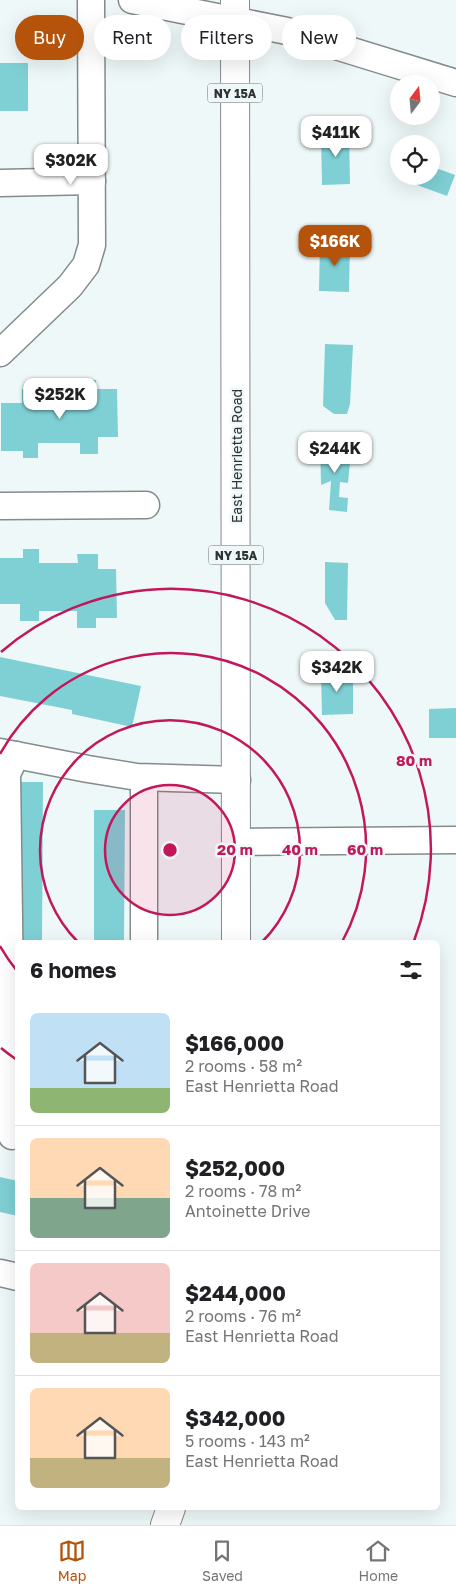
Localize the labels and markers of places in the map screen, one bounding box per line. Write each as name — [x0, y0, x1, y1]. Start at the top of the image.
pin: $411K — [301, 116, 371, 158]
pin: $302K — [36, 144, 106, 186]
pin: $166K — [300, 224, 370, 267]
pin: $252K — [25, 378, 95, 420]
pin: $244K — [300, 432, 370, 474]
pin: $342K — [302, 650, 372, 693]
centre of rings — [161, 841, 179, 859]

